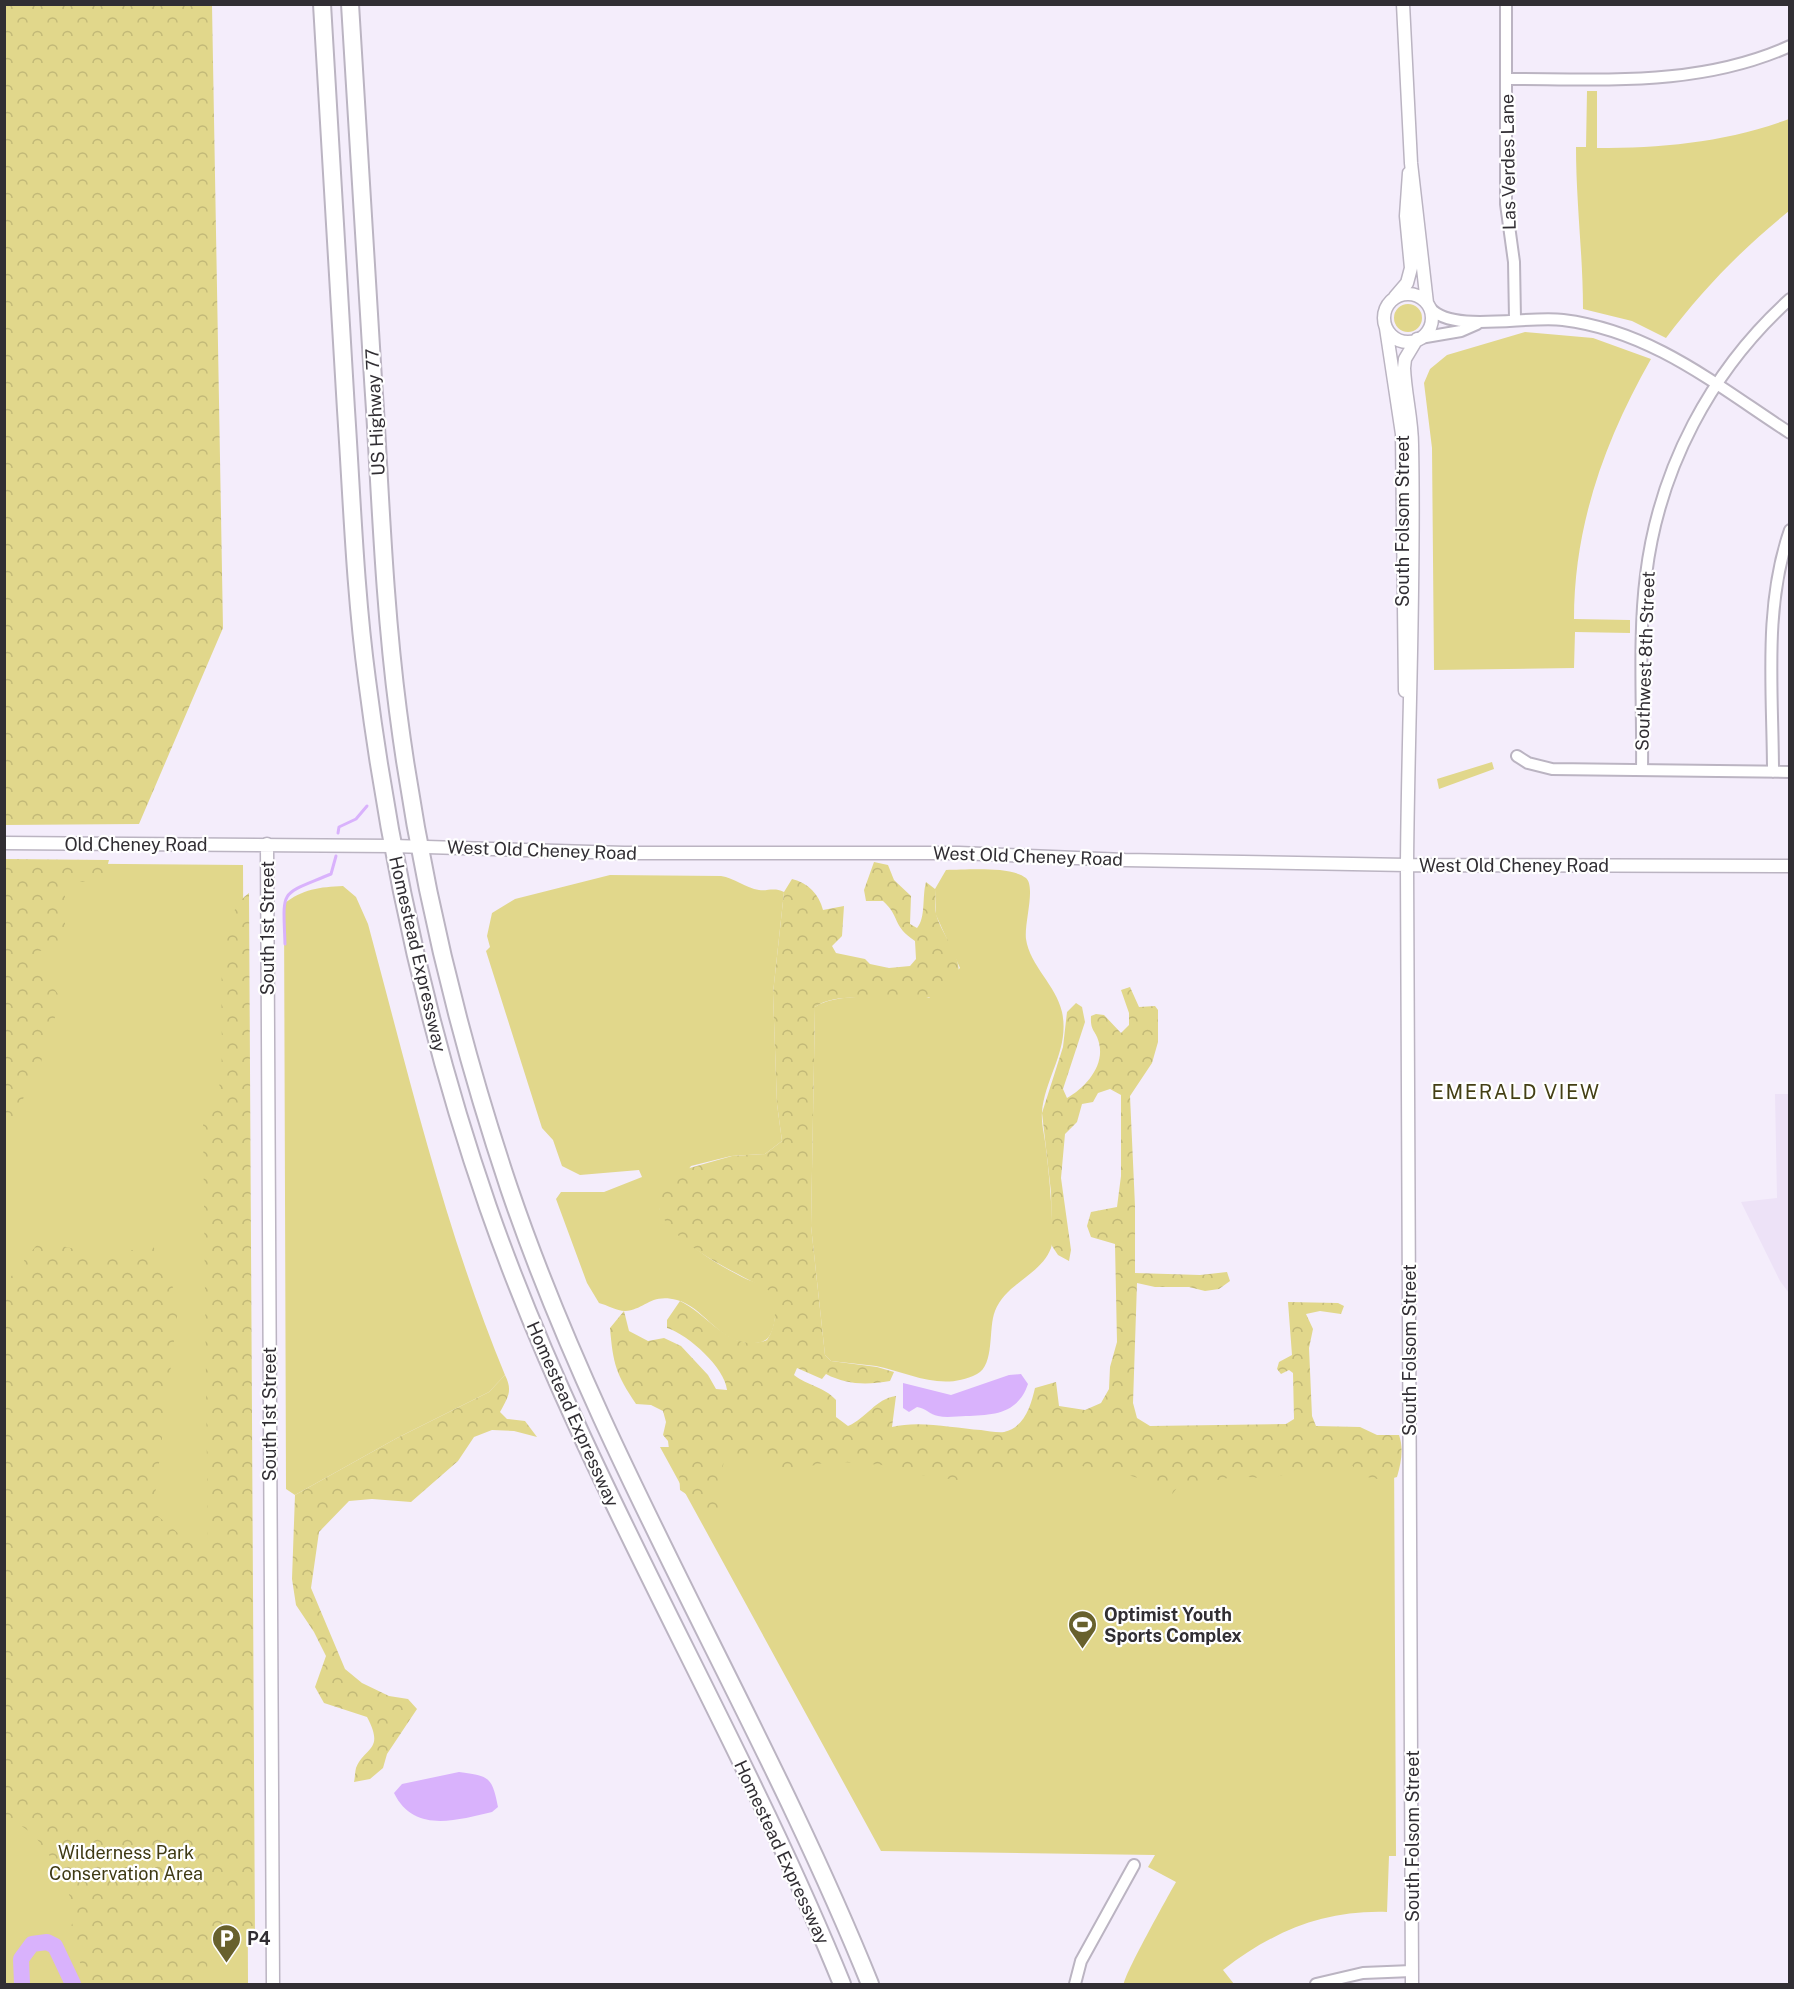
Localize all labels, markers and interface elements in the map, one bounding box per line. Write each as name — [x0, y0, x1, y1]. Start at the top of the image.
street label: Las Verdes Lane — [1496, 94, 1520, 230]
street label: US Highway 77 — [361, 348, 389, 476]
street label: South Folsom Street — [1392, 435, 1413, 607]
street label: Southwest 8th Street — [1631, 571, 1659, 751]
street label: Old Cheney Road — [64, 834, 208, 855]
street label: West Old Cheney Road — [447, 836, 637, 864]
street label: West Old Cheney Road — [933, 842, 1123, 870]
street label: Homestead Expressway — [385, 854, 451, 1054]
street label: West Old Cheney Road — [1419, 855, 1609, 876]
street label: South 1st Street — [257, 861, 278, 995]
district label: EMERALD VIEW — [1431, 1080, 1601, 1104]
street label: South Folsom Street — [1399, 1264, 1420, 1436]
street label: Homestead Expressway — [523, 1318, 624, 1510]
street label: South 1st Street — [259, 1347, 280, 1481]
place label: Optimist Youth Sports Complex — [1104, 1604, 1242, 1646]
sports icon: Optimist Youth Sports Complex — [1067, 1608, 1099, 1650]
street label: South Folsom Street — [1402, 1750, 1423, 1922]
street label: Homestead Expressway — [730, 1757, 834, 1948]
park label: Wilderness Park Conservation Area — [49, 1842, 203, 1884]
parking icon: P4 — [210, 1922, 242, 1964]
place label: P4 — [247, 1928, 271, 1949]

